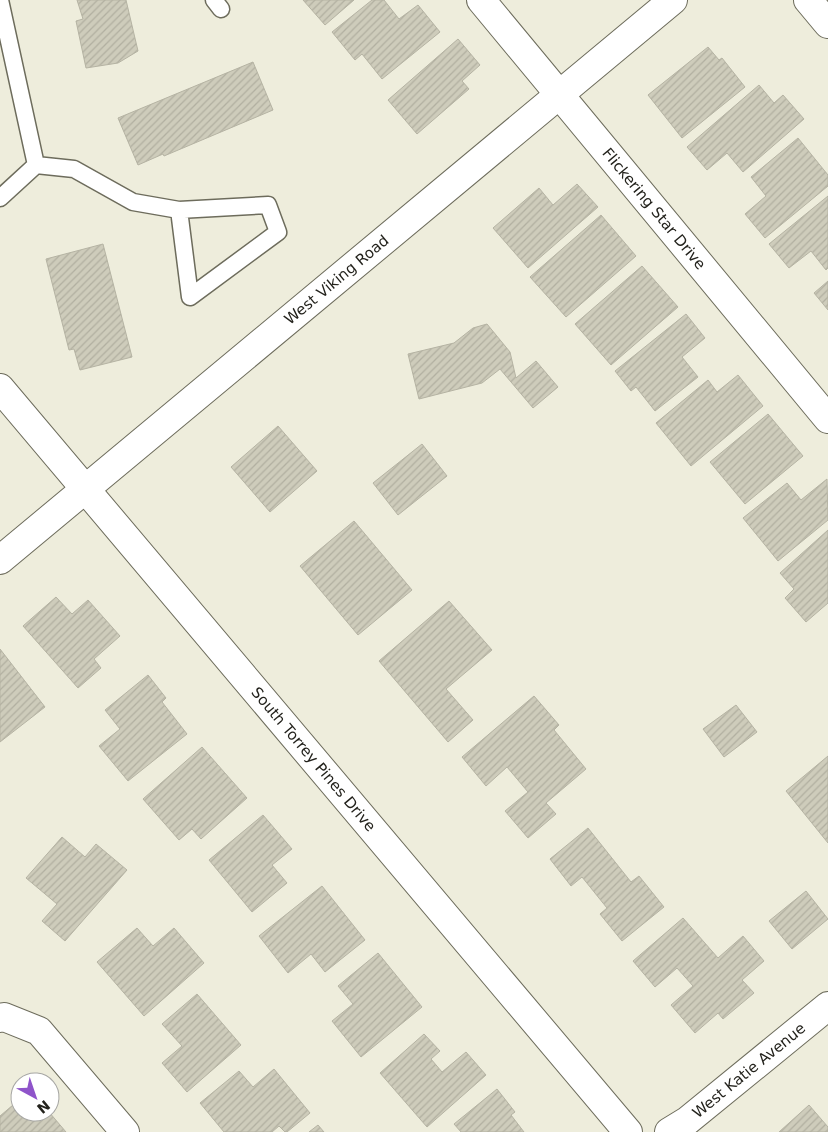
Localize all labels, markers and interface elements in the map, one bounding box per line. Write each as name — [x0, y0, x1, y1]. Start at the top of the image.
street label: Flickering Star Drive — [598, 144, 709, 273]
street label: West Viking Road — [281, 231, 392, 328]
street label: South Torrey Pines Drive — [248, 684, 379, 835]
street label: West Katie Avenue — [689, 1019, 809, 1122]
north arrow — [10, 1072, 60, 1122]
text: N — [34, 1097, 53, 1117]

